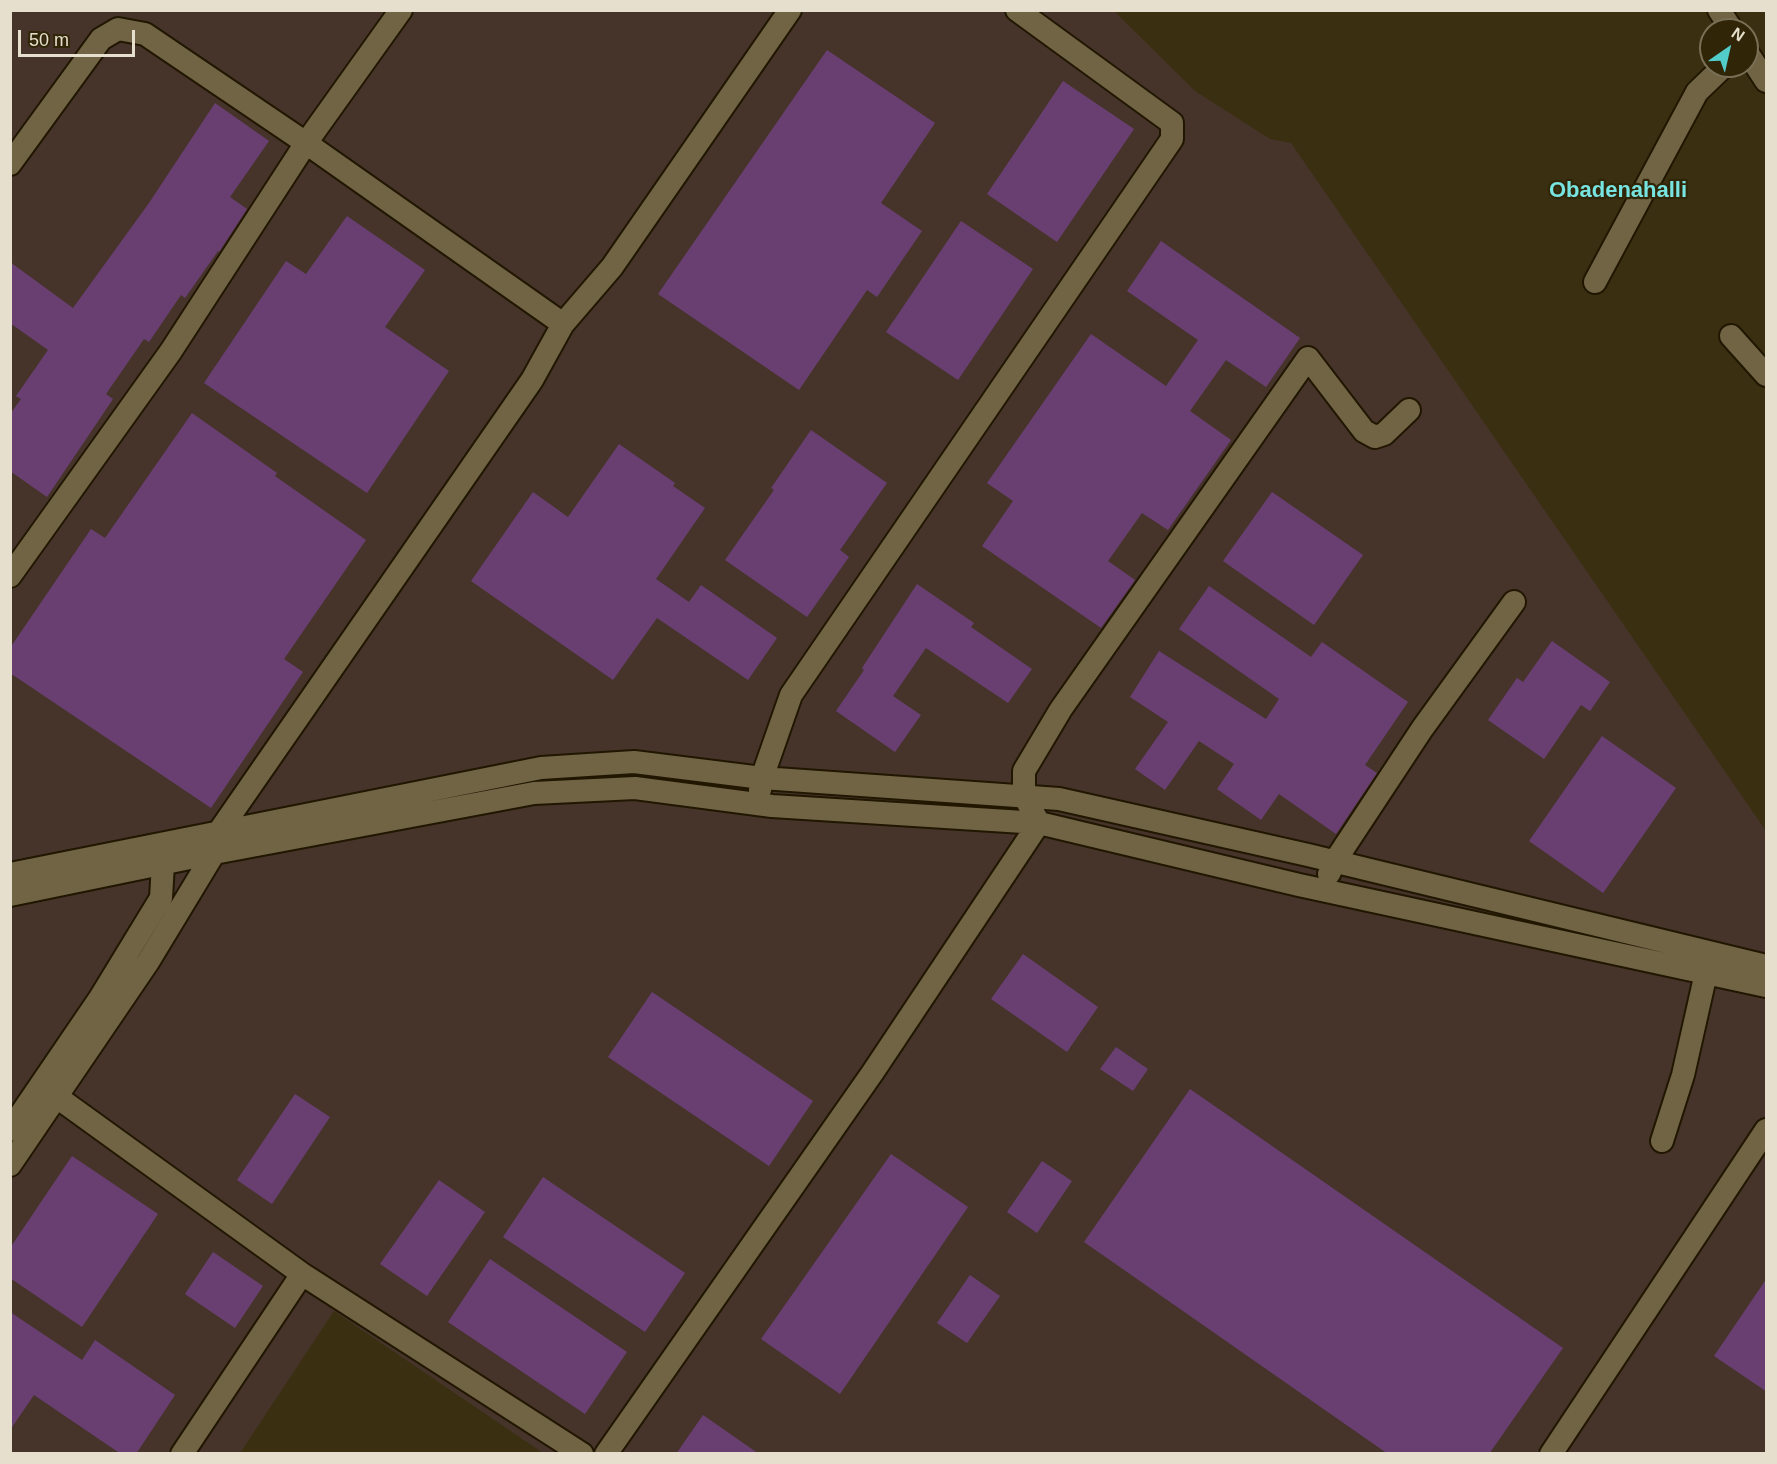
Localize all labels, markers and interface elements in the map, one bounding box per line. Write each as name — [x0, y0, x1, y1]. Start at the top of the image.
scale bar — [21, 18, 138, 56]
north arrow — [1699, 18, 1759, 78]
text: N — [1729, 24, 1748, 45]
text: 50 m — [29, 30, 69, 50]
district label: Obadenahalli — [1549, 178, 1687, 204]

